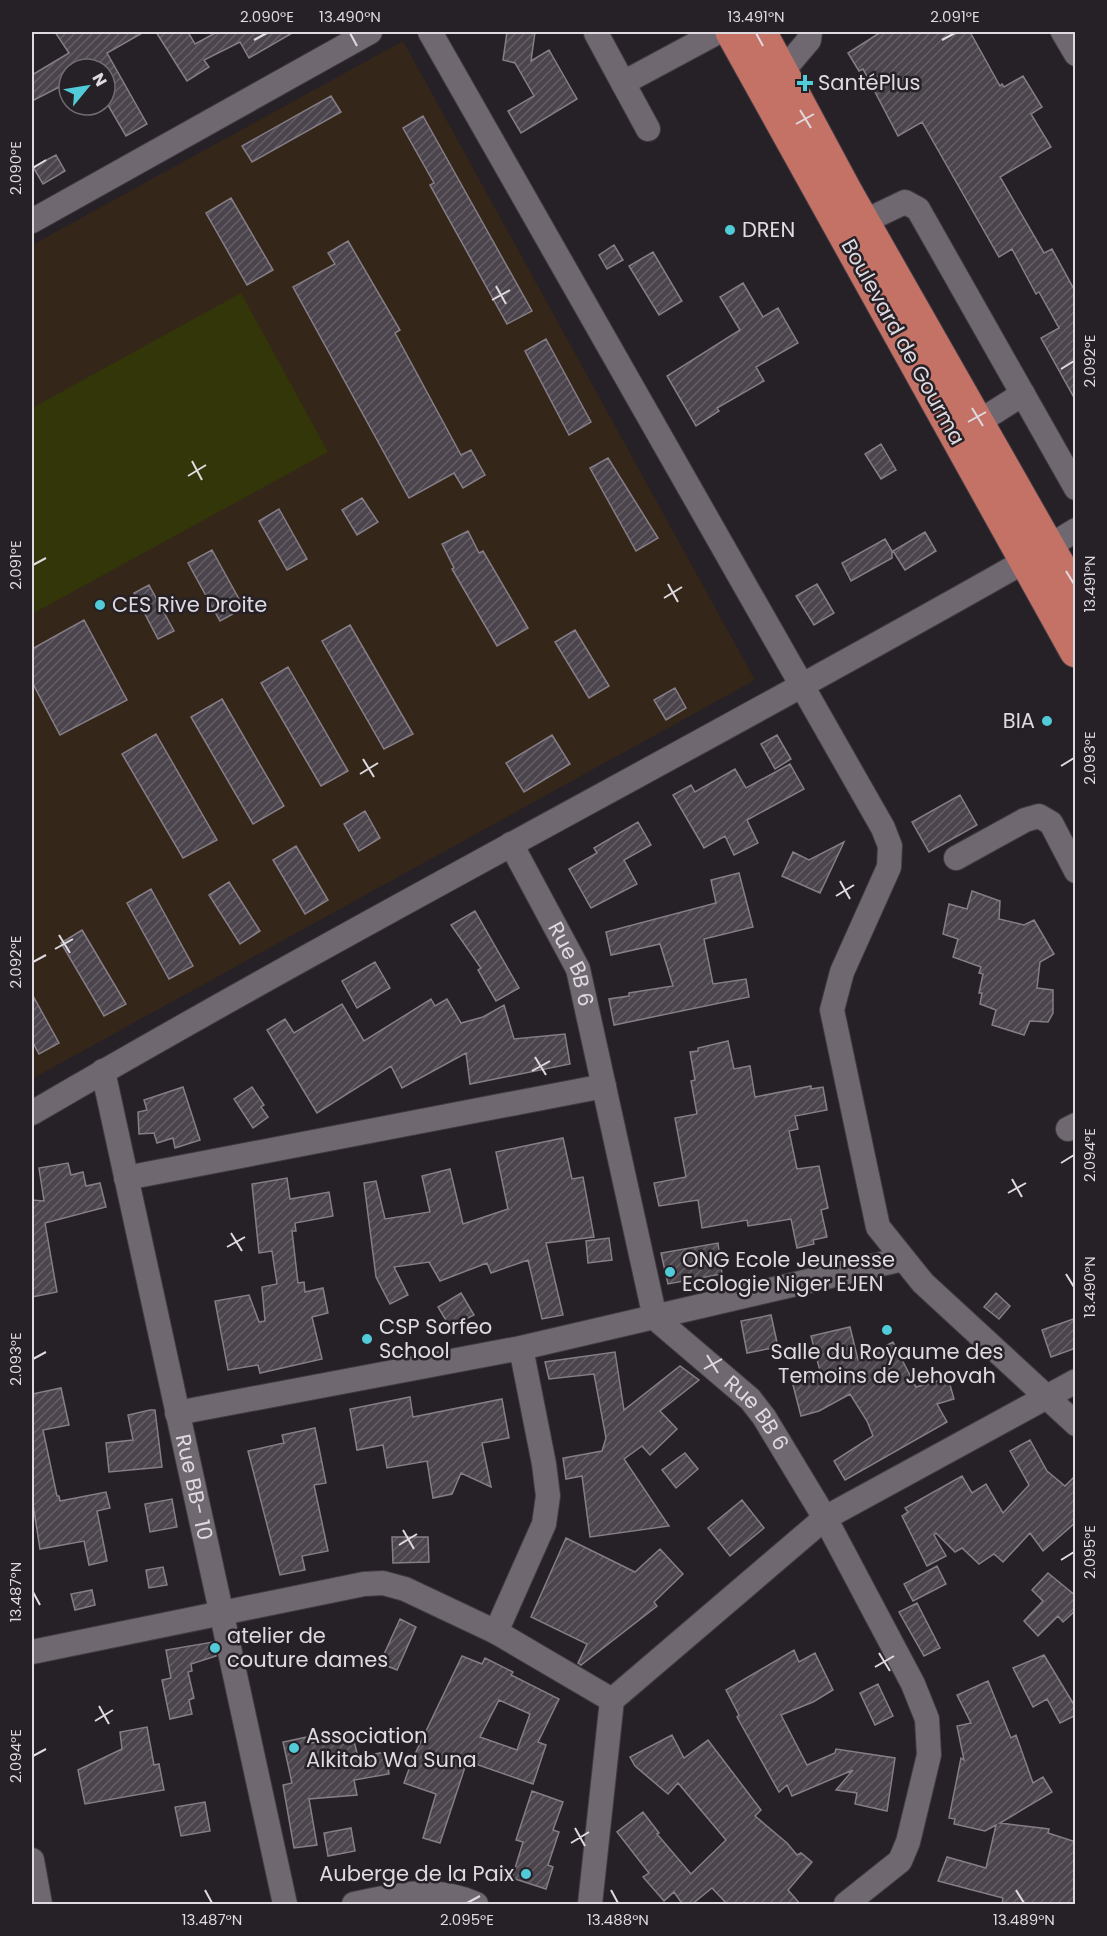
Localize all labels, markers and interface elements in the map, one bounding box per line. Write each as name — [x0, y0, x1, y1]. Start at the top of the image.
text: 2.090°E — [240, 6, 294, 27]
text: 13.490°N — [319, 6, 381, 27]
text: 13.491°N — [727, 6, 785, 27]
text: 2.091°E — [930, 6, 980, 27]
north arrow — [57, 57, 117, 117]
place label: SantéPlus — [818, 68, 920, 97]
text: N — [87, 69, 113, 91]
marker: SantéPlus — [796, 74, 814, 92]
text: 2.090°E — [5, 141, 26, 195]
place label: DREN — [742, 215, 795, 244]
marker: DREN — [723, 223, 737, 237]
street label: Boulevard de Gourma — [835, 234, 972, 450]
text: 2.092°E — [1079, 334, 1100, 388]
text: 2.091°E — [5, 540, 26, 590]
text: 13.491°N — [1079, 555, 1100, 613]
place label: CES Rive Droite — [112, 590, 267, 619]
marker: CES Rive Droite — [93, 598, 107, 612]
place label: BIA — [1003, 706, 1035, 735]
marker: BIA — [1040, 714, 1054, 728]
text: 2.093°E — [1079, 731, 1100, 785]
street label: Rue BB 6 — [541, 916, 601, 1009]
text: 2.092°E — [5, 935, 26, 989]
text: 2.094°E — [1079, 1128, 1100, 1182]
place label: ONG Ecole Jeunesse Ecologie Niger EJEN — [682, 1245, 895, 1298]
text: 13.490°N — [1079, 1256, 1100, 1318]
marker: ONG Ecole Jeunesse Ecologie Niger EJEN — [663, 1265, 677, 1279]
place label: CSP Sorfeo School — [379, 1312, 492, 1365]
marker: Salle du Royaume des Temoins de Jehovah — [880, 1323, 894, 1337]
text: 2.093°E — [5, 1332, 26, 1386]
marker: CSP Sorfeo School — [360, 1332, 374, 1346]
place label: Salle du Royaume des Temoins de Jehovah — [771, 1337, 1003, 1390]
street label: Rue BB 6 — [718, 1368, 796, 1456]
street label: Rue BB- 10 — [169, 1431, 220, 1543]
text: 2.095°E — [1079, 1525, 1100, 1579]
text: 13.487°N — [5, 1562, 26, 1622]
place label: atelier de couture dames — [227, 1621, 388, 1674]
marker: atelier de couture dames — [208, 1641, 222, 1655]
place label: Association Alkitab Wa Suna — [306, 1721, 477, 1774]
text: 2.094°E — [5, 1729, 26, 1783]
marker: Association Alkitab Wa Suna — [287, 1741, 301, 1755]
place label: Auberge de la Paix — [319, 1859, 514, 1888]
marker: Auberge de la Paix — [519, 1867, 533, 1881]
text: 13.487°N — [182, 1909, 242, 1930]
text: 2.095°E — [440, 1909, 494, 1930]
text: 13.488°N — [587, 1909, 649, 1930]
text: 13.489°N — [993, 1909, 1055, 1930]

